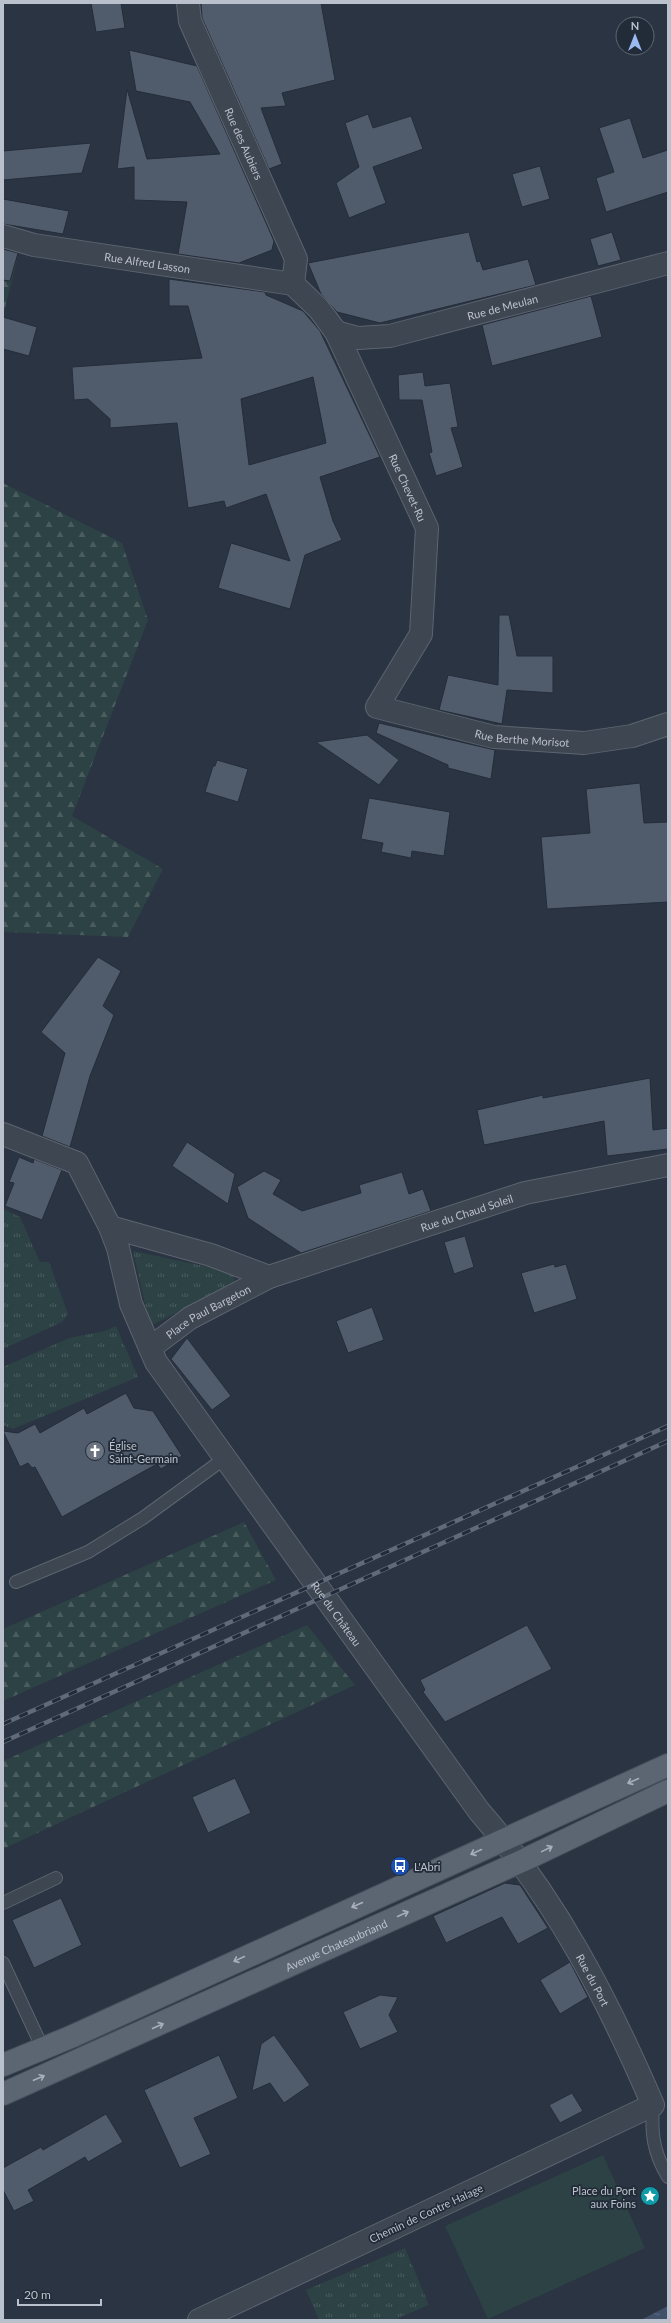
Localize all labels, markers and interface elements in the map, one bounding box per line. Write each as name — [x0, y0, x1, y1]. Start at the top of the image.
north arrow — [615, 16, 655, 56]
text: N — [631, 19, 639, 32]
street label: Rue des Aubiers — [223, 105, 266, 182]
street label: Rue Alfred Lasson — [104, 249, 191, 275]
street label: Rue de Meulan — [466, 291, 539, 322]
street label: Rue Chevet-Ru — [387, 452, 429, 523]
street label: Rue Berthe Morisot — [474, 726, 570, 749]
street label: Rue du Chaud Soleil — [419, 1191, 515, 1233]
street label: Place Paul Bargeton — [163, 1281, 252, 1341]
place label: Église Saint-Germain — [109, 1439, 178, 1465]
church icon: Église Saint-Germain — [84, 1440, 106, 1462]
street label: Rue du Château — [309, 1578, 364, 1648]
one-way arrow — [627, 1778, 639, 1785]
one-way arrow — [541, 1845, 553, 1852]
one-way arrow — [470, 1849, 482, 1856]
bus stop icon: L'Abri — [389, 1855, 411, 1877]
place label: L'Abri — [414, 1860, 441, 1873]
one-way arrow — [352, 1902, 364, 1909]
one-way arrow — [397, 1910, 409, 1917]
street label: Avenue Chateaubriand — [283, 1916, 389, 1973]
street label: Rue du Port — [574, 1951, 613, 2008]
one-way arrow — [233, 1956, 245, 1963]
one-way arrow — [151, 2021, 163, 2029]
one-way arrow — [32, 2074, 44, 2082]
street label: Chemin de Contre Halage — [367, 2181, 485, 2245]
place label: Place du Port aux Foins — [572, 2184, 636, 2210]
place icon: Place du Port aux Foins — [639, 2185, 661, 2207]
scale bar — [18, 2281, 101, 2307]
text: 20 m — [24, 2287, 51, 2302]

